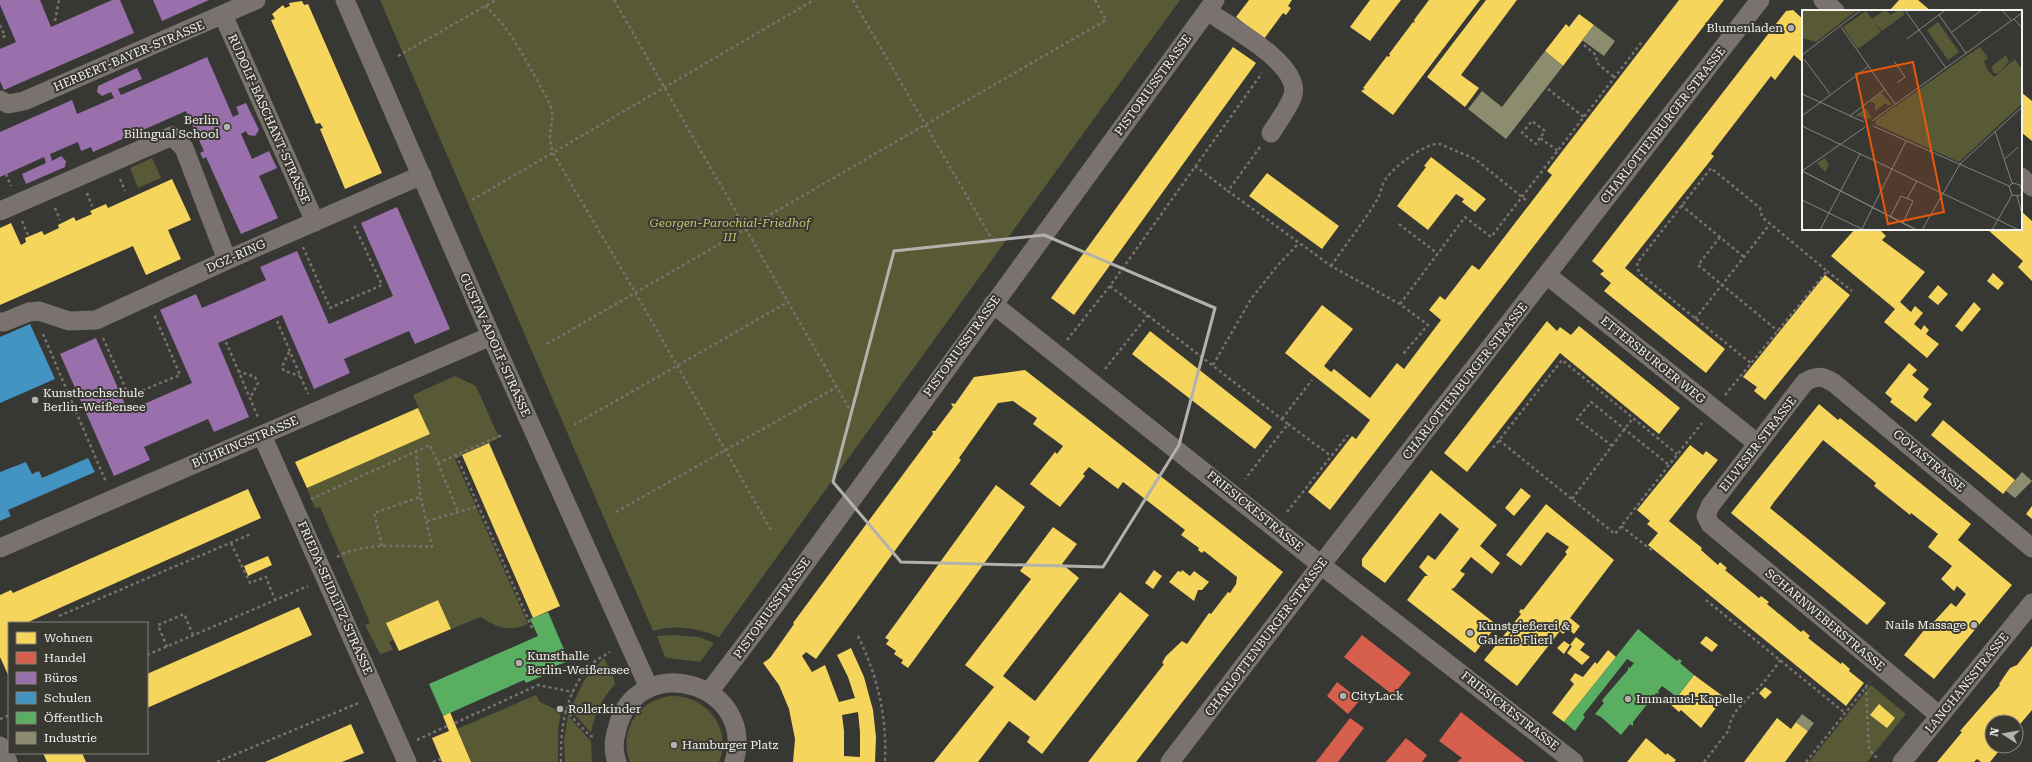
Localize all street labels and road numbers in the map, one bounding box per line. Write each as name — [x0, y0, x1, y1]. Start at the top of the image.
street label: HERBERT-BAYER-STRASSE — [51, 18, 207, 94]
street label: RUDOLF-BASCHANT-STRASSE — [225, 32, 313, 206]
street label: PISTORIUSSTRASSE — [1112, 32, 1194, 138]
street label: CHARLOTTENBURGER STRASSE — [1598, 44, 1728, 206]
street label: DGZ-RING — [204, 236, 268, 275]
street label: GUSTAV-ADOLF-STRASSE — [457, 271, 533, 419]
street label: PISTORIUSSTRASSE — [921, 293, 1003, 399]
street label: CHARLOTTENBURGER STRASSE — [1400, 300, 1530, 462]
street label: ETTERSBURGER WEG — [1598, 314, 1709, 407]
street label: EILVESER STRASSE — [1717, 394, 1799, 494]
street label: BÜHRINGSTRASSE — [190, 413, 300, 471]
street label: GOYASTRASSE — [1890, 427, 1968, 495]
street label: FRIESICKESTRASSE — [1204, 468, 1306, 554]
street label: FRIEDA-SEIDLITZ-STRASSE — [295, 519, 375, 677]
street label: PISTORIUSSTRASSE — [731, 555, 813, 661]
street label: CHARLOTTENBURGER STRASSE — [1202, 555, 1330, 719]
street label: SCHARNWEBERSTRASSE — [1763, 566, 1887, 674]
street label: LANGHANSSTRASSE — [1922, 630, 2012, 736]
street label: FRIESICKESTRASSE — [1459, 669, 1561, 753]

